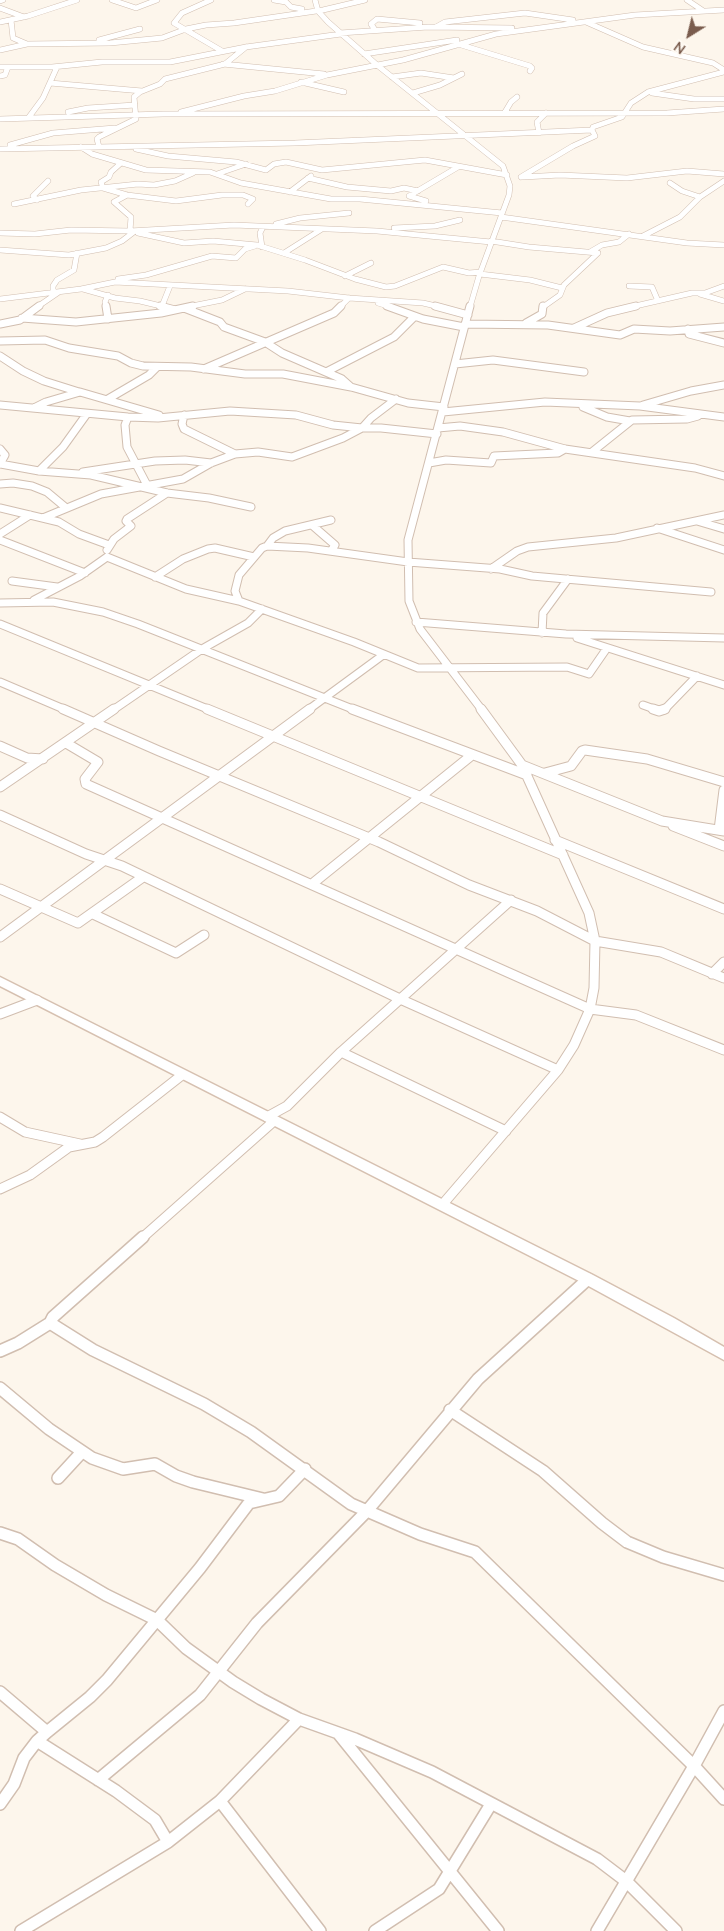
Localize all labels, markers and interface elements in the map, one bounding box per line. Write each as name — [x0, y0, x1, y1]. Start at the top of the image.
north arrow — [664, 10, 714, 60]
text: N — [670, 37, 690, 58]

